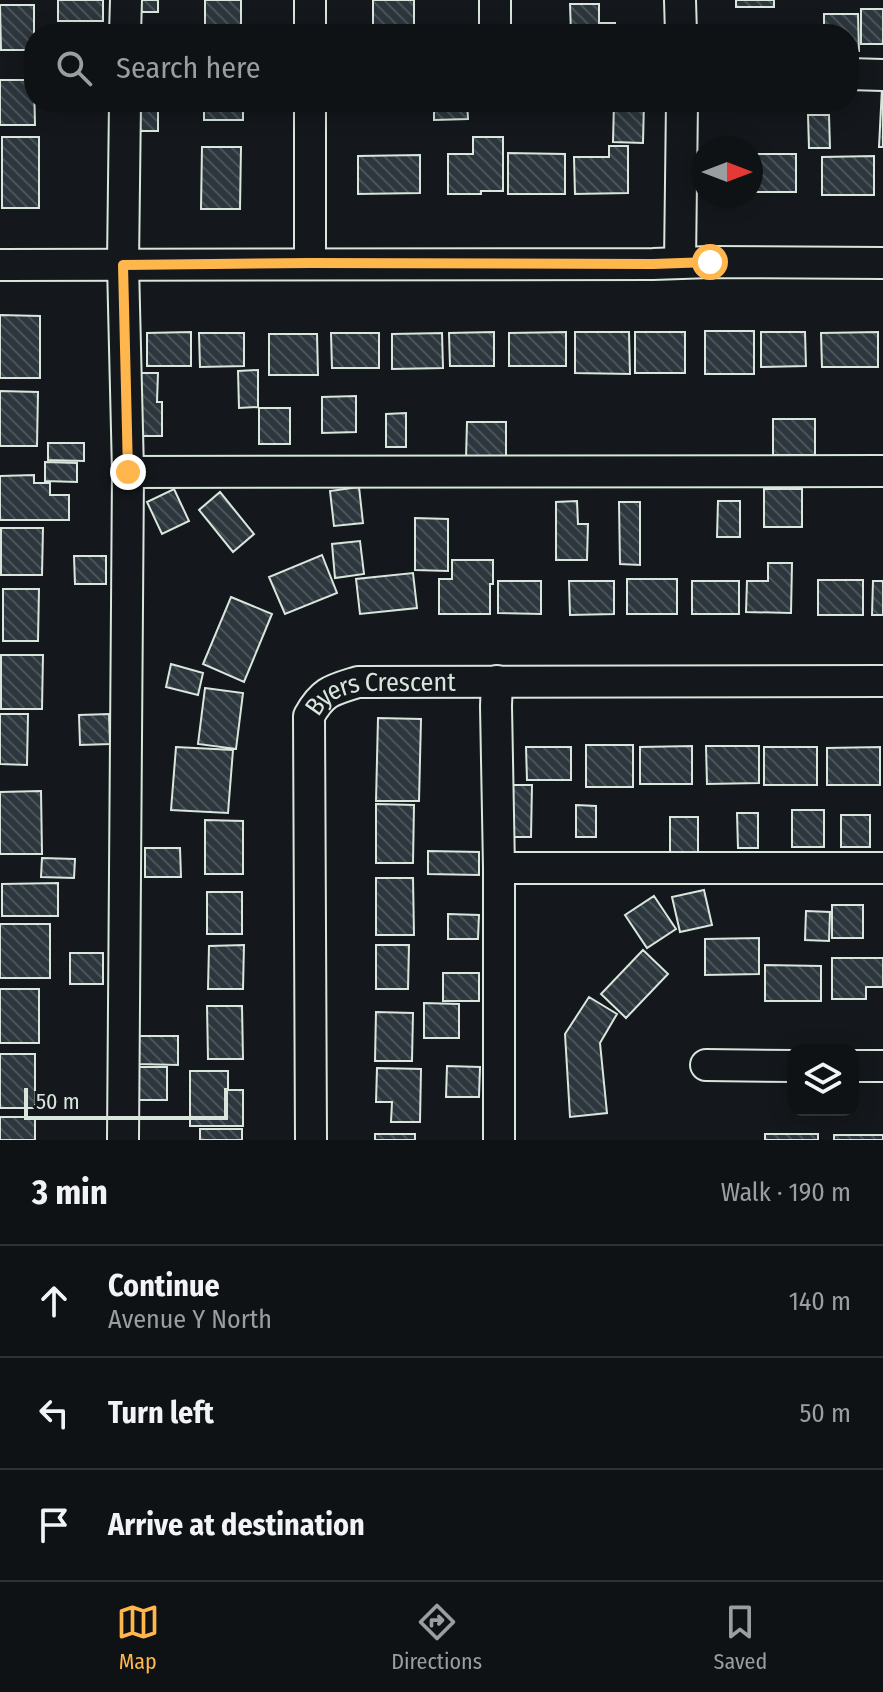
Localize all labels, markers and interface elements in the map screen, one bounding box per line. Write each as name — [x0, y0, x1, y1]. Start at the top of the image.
search box — [24, 24, 859, 112]
icon: search — [52, 46, 96, 90]
text: Search here — [116, 50, 261, 86]
north arrow — [691, 136, 763, 208]
route start — [692, 244, 728, 280]
route end — [110, 454, 146, 490]
street label: Byers Crescent — [299, 667, 456, 721]
map controls — [787, 1044, 859, 1116]
button: layers — [787, 1044, 859, 1116]
scale bar — [24, 1084, 228, 1120]
text: 50 m — [36, 1088, 80, 1115]
text: 3 min — [32, 1172, 108, 1213]
text: Walk · 190 m — [721, 1177, 851, 1208]
text: Continue — [108, 1268, 220, 1304]
icon: ahead — [32, 1279, 76, 1323]
text: 140 m — [789, 1286, 851, 1317]
text: Avenue Y North — [108, 1304, 272, 1335]
icon: left — [32, 1391, 76, 1435]
text: Turn left — [108, 1395, 214, 1431]
text: 50 m — [799, 1398, 851, 1429]
icon: arrive — [32, 1503, 76, 1547]
text: Arrive at destination — [108, 1507, 365, 1543]
tab: Map — [116, 1600, 160, 1675]
tab: Directions — [391, 1600, 482, 1675]
tab: Saved — [714, 1600, 767, 1675]

